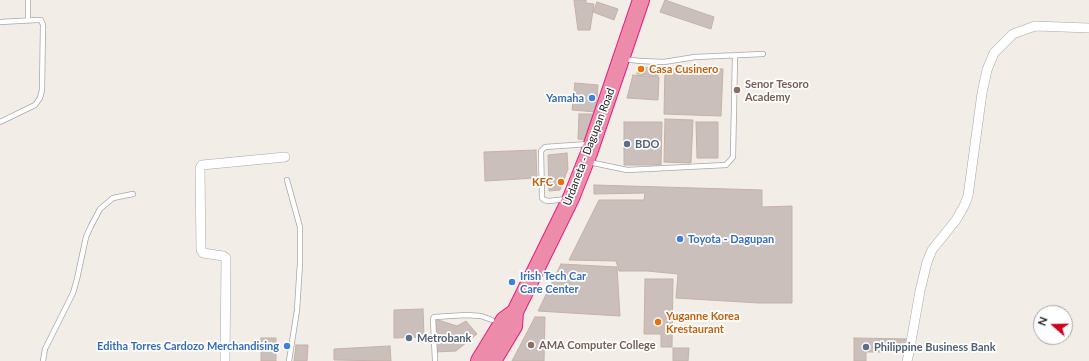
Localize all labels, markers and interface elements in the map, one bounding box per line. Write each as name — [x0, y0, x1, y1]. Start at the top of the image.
place label: Casa Cusinero — [649, 62, 718, 76]
marker: Casa Cusinero — [636, 64, 646, 74]
place label: Senor Tesoro Academy — [745, 77, 809, 103]
marker: Senor Tesoro Academy — [732, 85, 742, 95]
street label: Urdaneta - Dagupan Road — [560, 86, 618, 208]
place label: Yamaha — [546, 91, 584, 105]
marker: Yamaha — [587, 93, 597, 103]
place label: BDO — [635, 137, 659, 151]
marker: BDO — [622, 139, 632, 149]
place label: KFC — [532, 175, 553, 189]
marker: KFC — [556, 177, 566, 187]
place label: Toyota - Dagupan — [688, 232, 774, 246]
marker: Toyota - Dagupan — [675, 234, 685, 244]
place label: Irish Tech Car Care Center — [520, 269, 586, 295]
marker: Irish Tech Car Care Center — [507, 277, 517, 287]
north arrow — [1033, 305, 1073, 345]
place label: Yuganne Korea Krestaurant — [666, 309, 740, 335]
text: N — [1035, 315, 1050, 327]
marker: Yuganne Korea Krestaurant — [653, 317, 663, 327]
place label: Metrobank — [417, 331, 471, 345]
marker: Metrobank — [404, 333, 414, 343]
place label: AMA Computer College — [539, 338, 656, 352]
place label: Editha Torres Cardozo Merchandising — [97, 339, 279, 353]
marker: AMA Computer College — [526, 340, 536, 350]
place label: Philippine Business Bank — [874, 340, 996, 354]
marker: Editha Torres Cardozo Merchandising — [282, 341, 292, 351]
marker: Philippine Business Bank — [861, 342, 871, 352]

